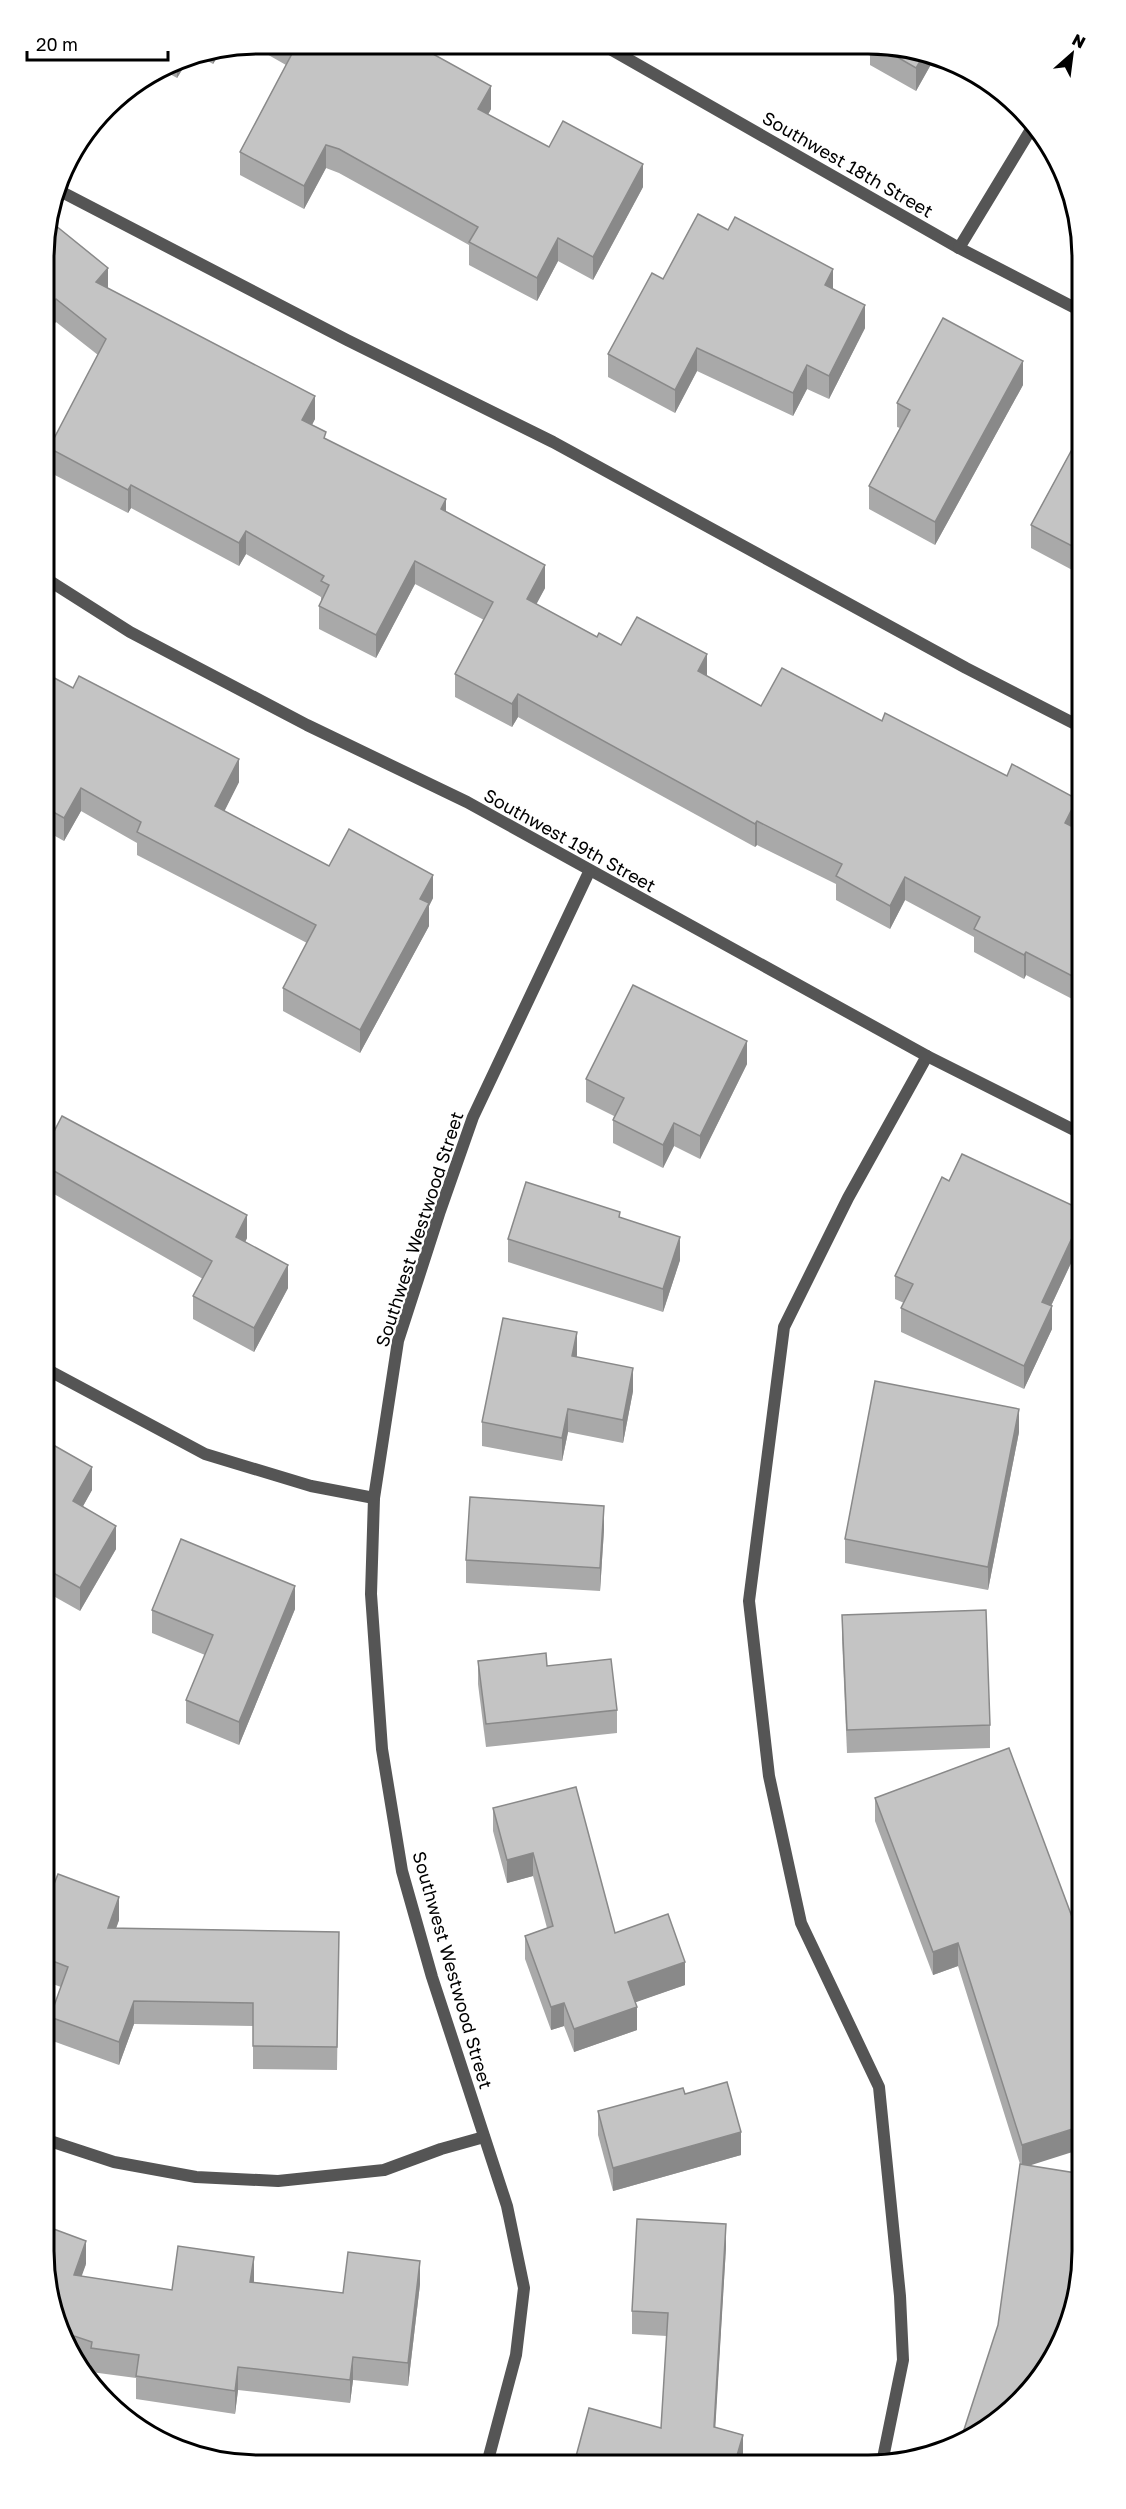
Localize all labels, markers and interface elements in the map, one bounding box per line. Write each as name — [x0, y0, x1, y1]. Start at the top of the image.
scale bar — [27, 24, 168, 62]
north arrow — [1042, 24, 1102, 84]
text: N — [1069, 29, 1089, 52]
text: 20 m — [36, 33, 78, 55]
street label: Southwest 18th Street — [759, 106, 937, 222]
street label: Southwest 19th Street — [480, 784, 660, 896]
street label: Southwest Westwood Street — [371, 1109, 467, 1349]
street label: Southwest Westwood Street — [409, 1849, 497, 2091]

